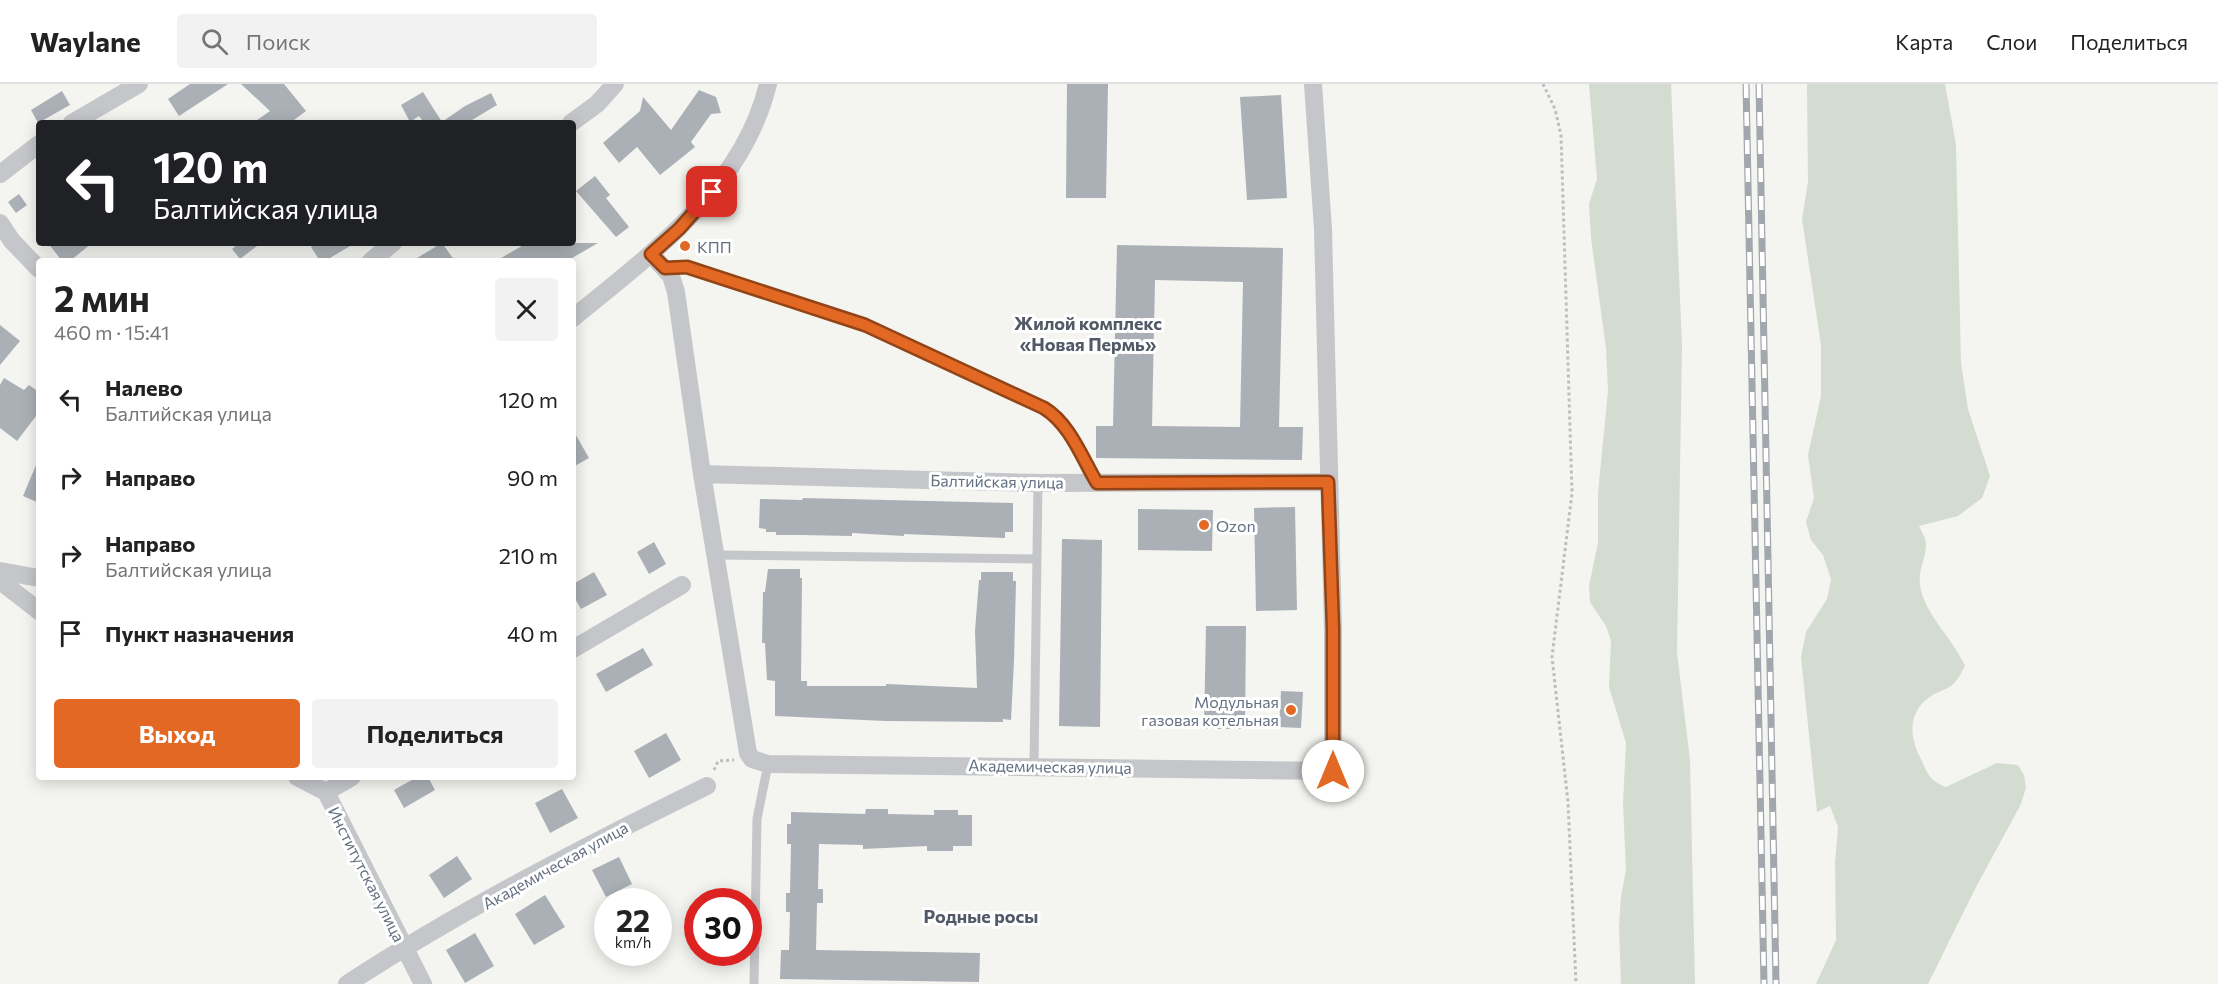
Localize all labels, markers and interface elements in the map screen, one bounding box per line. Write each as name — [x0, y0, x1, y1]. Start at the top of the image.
search box — [177, 14, 597, 68]
text: Waylane — [30, 24, 141, 58]
icon: search — [198, 25, 231, 58]
text: Поиск — [246, 28, 311, 55]
text: Карта — [1895, 29, 1953, 54]
text: Слои — [1986, 29, 2037, 54]
text: Поделиться — [2070, 29, 2188, 54]
text: 120 m — [153, 140, 268, 192]
icon: left — [54, 144, 132, 222]
pin — [686, 166, 737, 217]
icon: arrive — [695, 175, 728, 208]
text: Балтийская улица — [153, 192, 378, 225]
place label: КПП — [697, 237, 732, 256]
marker: КПП — [678, 239, 692, 253]
text: 2 мин — [54, 275, 150, 319]
button: close — [495, 278, 558, 341]
district label: Жилой комплекс «Новая Пермь» — [1014, 312, 1162, 355]
text: 460 m · 15:41 — [54, 320, 170, 344]
text: Налево — [105, 374, 183, 401]
icon: left — [54, 383, 87, 416]
text: 120 m — [499, 386, 558, 413]
text: Балтийская улица — [105, 401, 272, 425]
icon: right — [54, 461, 87, 494]
text: Направо — [105, 464, 195, 491]
text: 90 m — [507, 464, 558, 491]
street label: Балтийская улица — [930, 470, 1064, 492]
place label: Ozon — [1216, 516, 1256, 535]
marker: Ozon — [1197, 518, 1211, 532]
text: Направо — [105, 530, 195, 557]
icon: right — [54, 539, 87, 572]
text: 210 m — [499, 542, 558, 569]
text: Балтийская улица — [105, 557, 272, 581]
icon: arrive — [54, 617, 87, 650]
text: Пункт назначения — [105, 620, 294, 647]
text: 40 m — [507, 620, 558, 647]
place label: Модульная газовая котельная — [1141, 692, 1279, 729]
button: Выход — [54, 699, 300, 768]
button: Поделиться — [312, 699, 558, 768]
marker: Модульная газовая котельная — [1284, 703, 1298, 717]
position arrow — [1301, 739, 1365, 803]
street label: Академическая улица — [968, 755, 1132, 777]
street label: Институтская улица — [325, 803, 409, 945]
street label: Академическая улица — [479, 817, 631, 913]
speed limit sign: 30 — [684, 888, 762, 966]
text: 22 — [616, 901, 650, 938]
district label: Родные росы — [924, 905, 1038, 927]
text: km/h — [615, 933, 651, 951]

